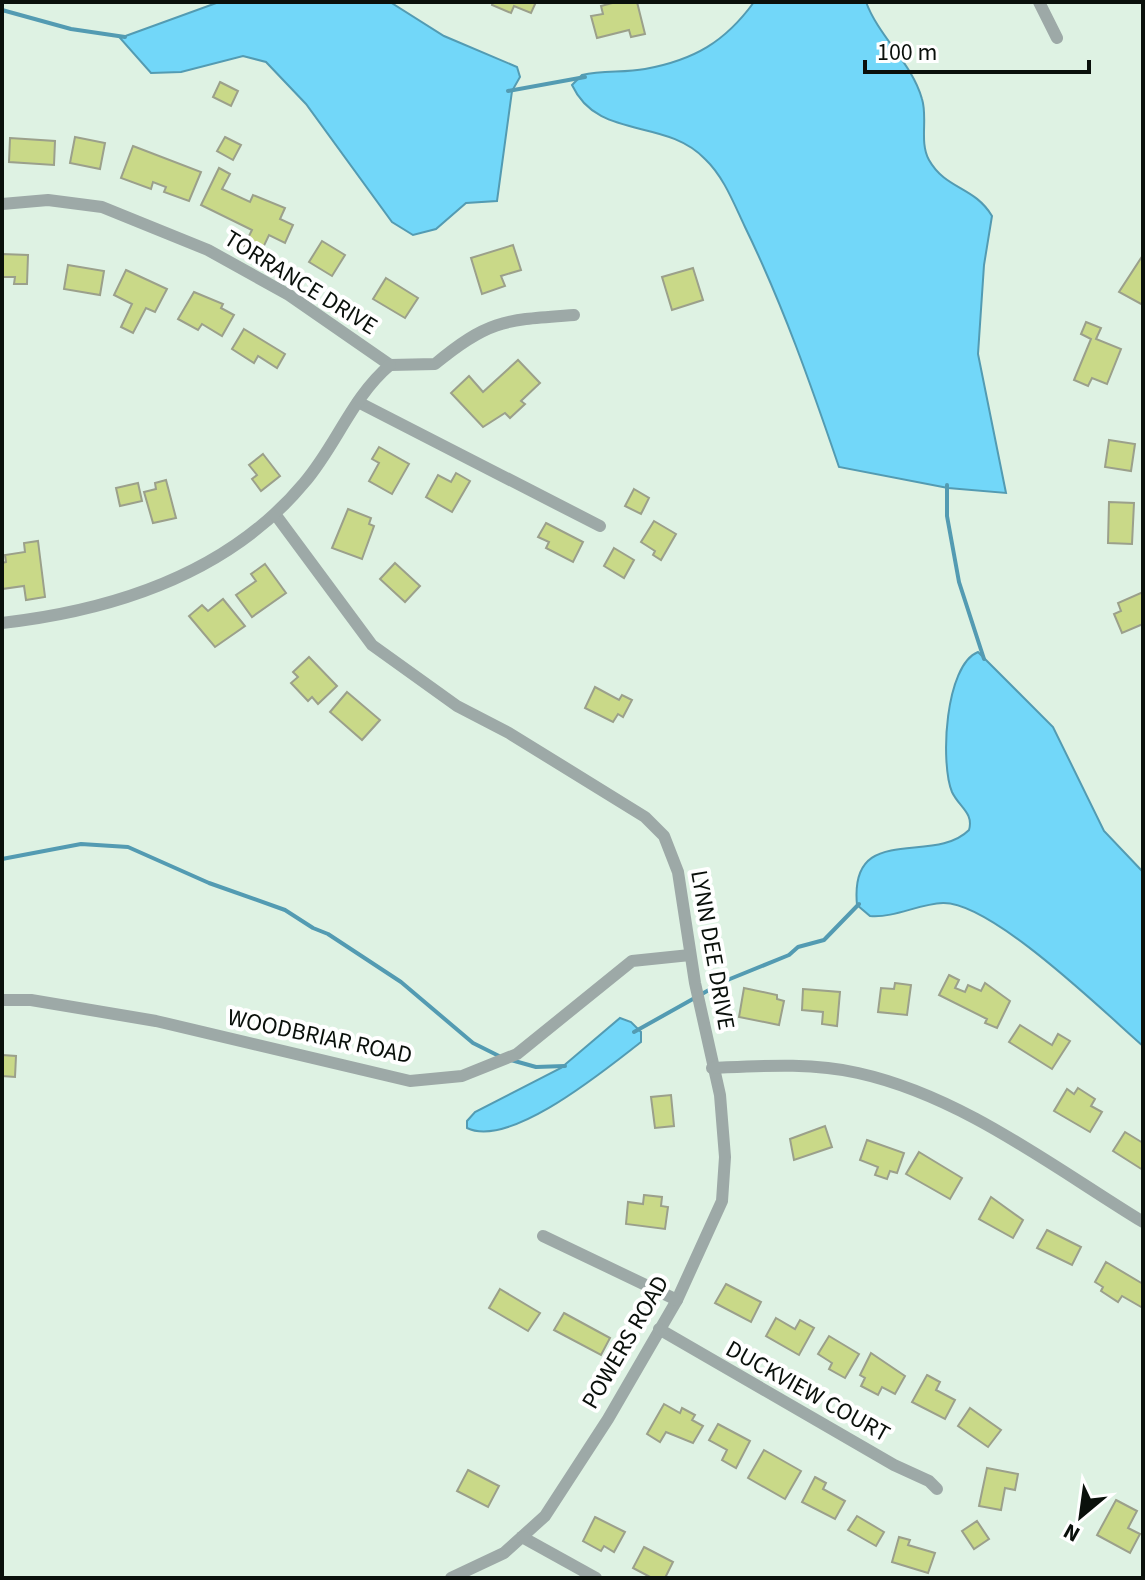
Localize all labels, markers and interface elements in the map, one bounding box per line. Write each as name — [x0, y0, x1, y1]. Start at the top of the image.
scale bar — [865, 24, 1089, 74]
text: 100 m — [877, 35, 937, 70]
street label: TORRANCE DRIVE — [217, 221, 384, 344]
street label: LYNN DEE DRIVE — [681, 867, 744, 1033]
street label: WOODBRIAR ROAD — [224, 1000, 416, 1073]
street label: POWERS ROAD — [573, 1269, 678, 1416]
street label: DUCKVIEW COURT — [719, 1332, 896, 1451]
north arrow — [1041, 1476, 1121, 1556]
text: N — [1058, 1515, 1086, 1550]

